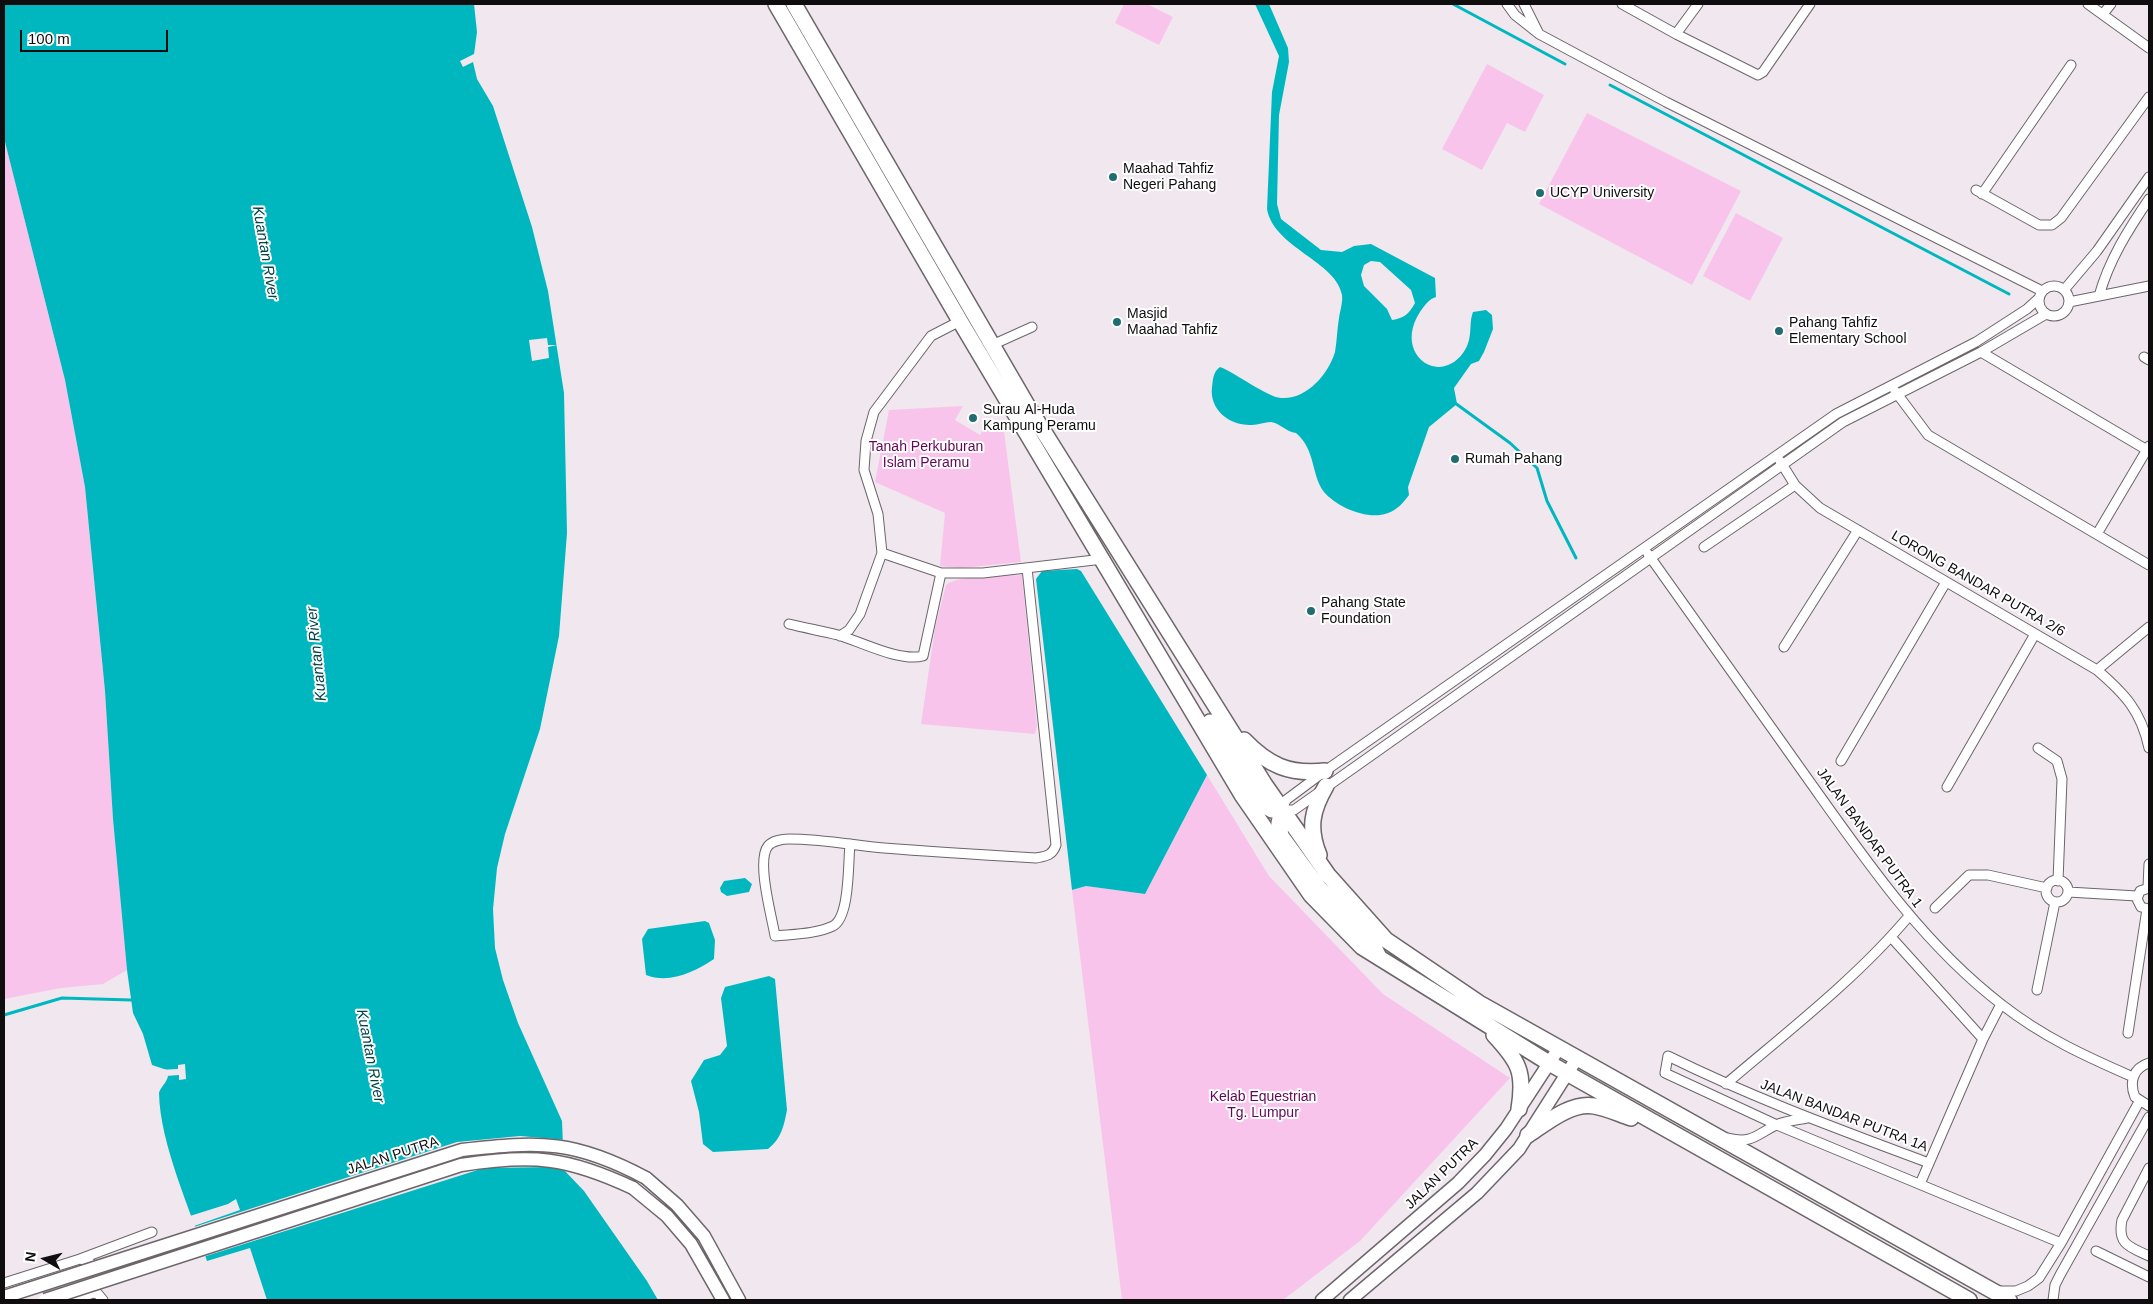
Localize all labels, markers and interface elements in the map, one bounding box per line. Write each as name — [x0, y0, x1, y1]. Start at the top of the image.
scale bar — [22, 20, 170, 52]
text: 100 m — [28, 30, 70, 47]
place label: Maahad Tahfiz Negeri Pahang — [1123, 161, 1216, 193]
marker: Maahad Tahfiz Negeri Pahang — [1107, 171, 1119, 183]
place label: UCYP University — [1550, 185, 1654, 201]
marker: UCYP University — [1534, 187, 1546, 199]
water label: Kuantan River — [248, 205, 282, 301]
place label: Masjid Maahad Tahfiz — [1127, 306, 1218, 338]
place label: Pahang Tahfiz Elementary School — [1789, 315, 1907, 348]
marker: Masjid Maahad Tahfiz — [1111, 316, 1123, 328]
marker: Pahang Tahfiz Elementary School — [1773, 325, 1785, 337]
place label: Surau Al-Huda Kampung Peramu — [983, 402, 1096, 434]
marker: Surau Al-Huda Kampung Peramu — [967, 412, 979, 424]
park label: Tanah Perkuburan Islam Peramu — [869, 439, 983, 472]
place label: Rumah Pahang — [1465, 451, 1562, 467]
marker: Rumah Pahang — [1449, 453, 1461, 465]
street label: LORONG BANDAR PUTRA 2/6 — [1888, 527, 2068, 641]
place label: Pahang State Foundation — [1321, 595, 1406, 628]
marker: Pahang State Foundation — [1305, 605, 1317, 617]
water label: Kuantan River — [303, 606, 331, 702]
street label: JALAN BANDAR PUTRA 1 — [1813, 765, 1925, 911]
water label: Kuantan River — [352, 1008, 388, 1104]
street label: JALAN BANDAR PUTRA 1A — [1758, 1076, 1930, 1156]
park label: Kelab Equestrian Tg. Lumpur — [1210, 1089, 1316, 1122]
street label: JALAN PUTRA — [345, 1133, 441, 1179]
street label: JALAN PUTRA — [1402, 1135, 1482, 1213]
north arrow — [20, 1234, 70, 1284]
text: N — [22, 1251, 39, 1263]

